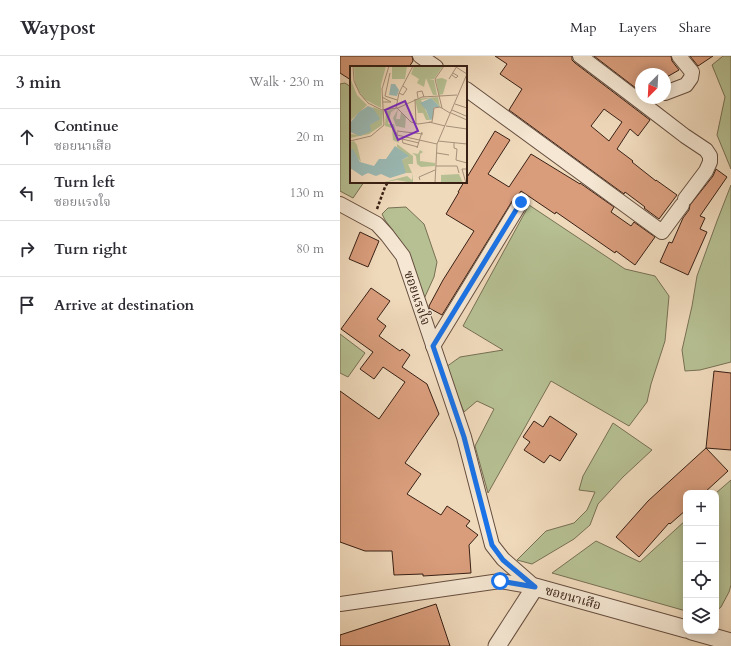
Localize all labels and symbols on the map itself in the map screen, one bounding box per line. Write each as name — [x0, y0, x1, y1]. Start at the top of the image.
inset map — [350, 66, 467, 183]
north arrow — [635, 68, 671, 104]
route end — [512, 193, 530, 211]
street label: ซอยแรงใจ — [399, 268, 435, 328]
route start — [491, 572, 509, 590]
street label: ซอยนาเสือ — [543, 581, 603, 615]

